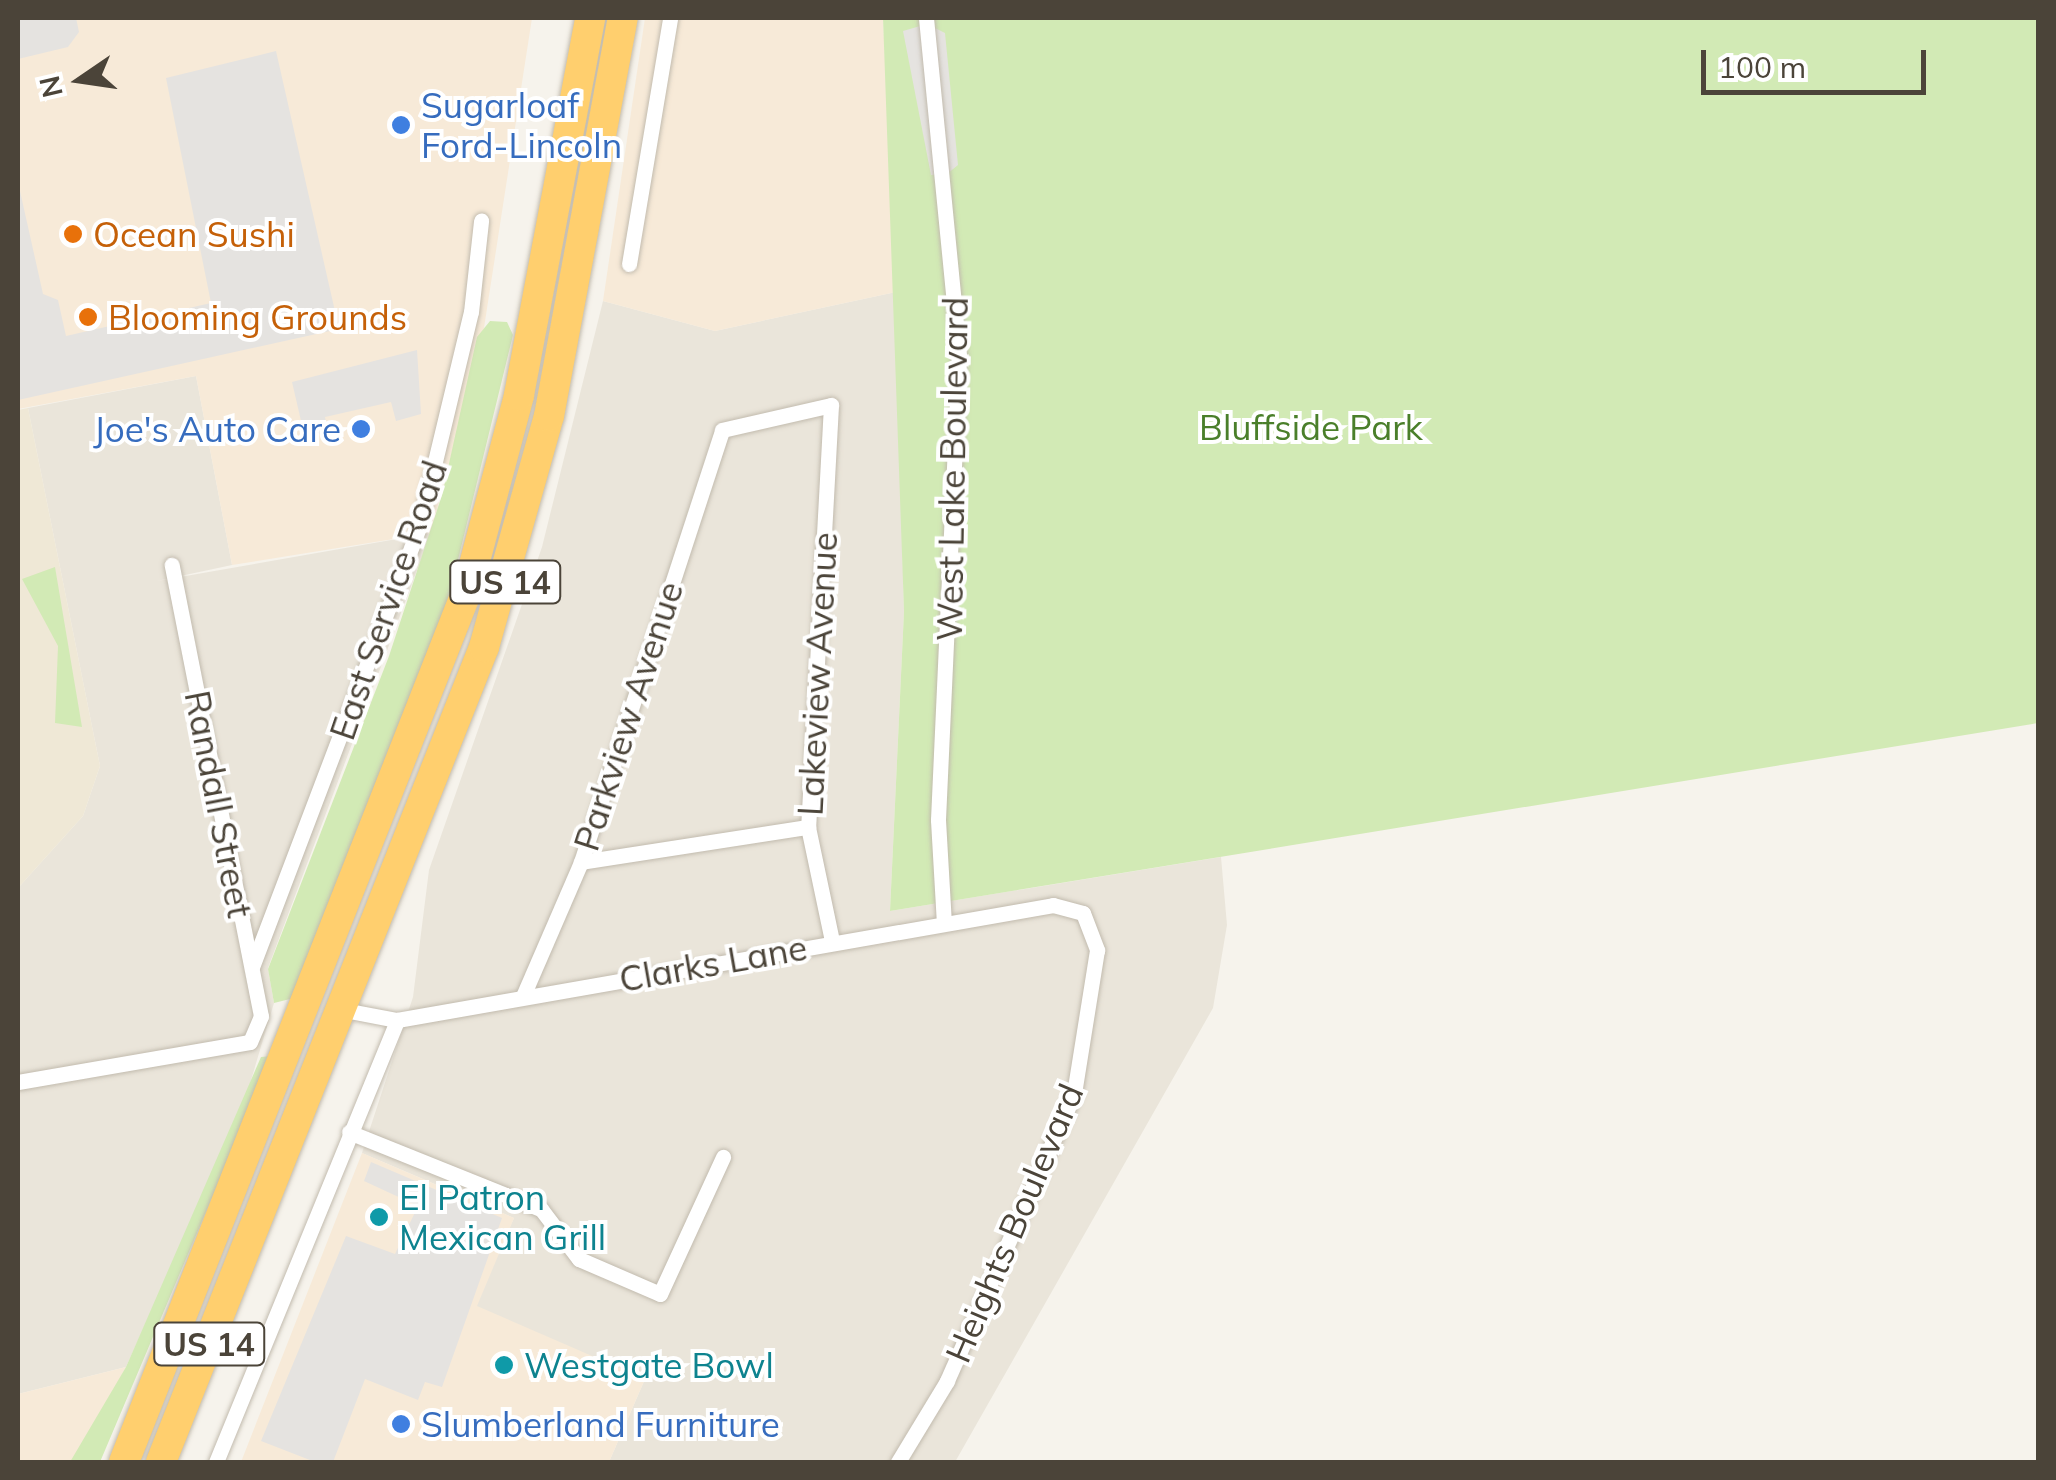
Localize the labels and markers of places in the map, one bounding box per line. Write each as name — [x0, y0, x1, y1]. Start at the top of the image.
place label: Sugarloaf Ford-Lincoln — [421, 84, 622, 166]
marker: Sugarloaf Ford-Lincoln — [390, 114, 412, 136]
place label: Ocean Sushi — [93, 213, 295, 255]
marker: Ocean Sushi — [62, 223, 84, 245]
place label: Blooming Grounds — [108, 296, 407, 338]
marker: Blooming Grounds — [77, 306, 99, 328]
place label: Joe's Auto Care — [93, 408, 341, 450]
marker: Joe's Auto Care — [350, 418, 372, 440]
place label: El Patron Mexican Grill — [399, 1176, 606, 1258]
marker: El Patron Mexican Grill — [368, 1206, 390, 1228]
place label: Westgate Bowl — [524, 1344, 774, 1386]
marker: Westgate Bowl — [493, 1354, 515, 1376]
place label: Slumberland Furniture — [421, 1403, 780, 1445]
marker: Slumberland Furniture — [390, 1413, 412, 1435]

